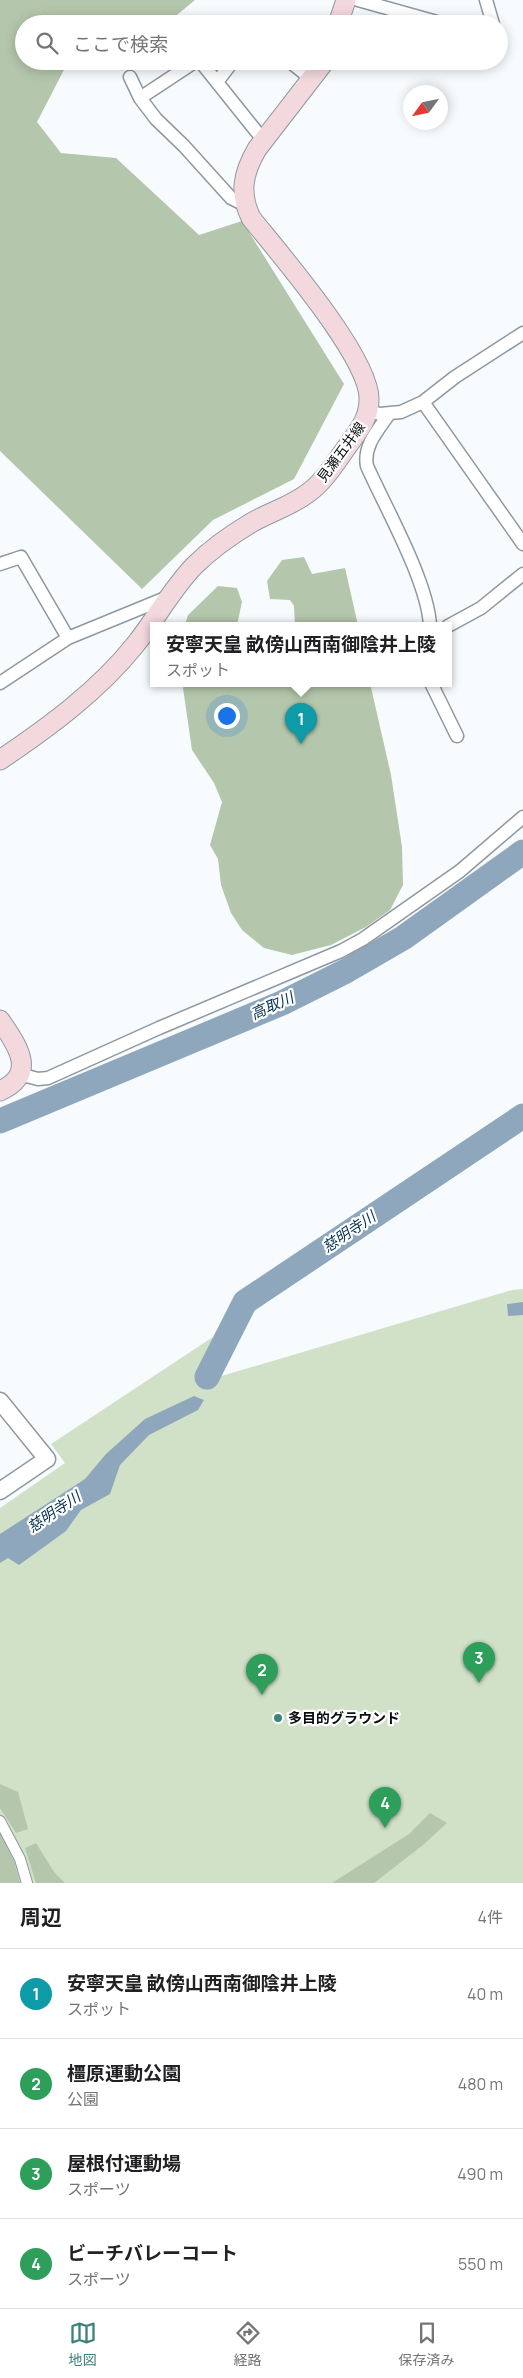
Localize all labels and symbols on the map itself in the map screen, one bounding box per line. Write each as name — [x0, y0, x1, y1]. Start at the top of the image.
north arrow — [403, 85, 448, 130]
street label: 見瀬五井線 — [312, 418, 369, 486]
your location — [214, 703, 240, 729]
pin: 1 — [285, 703, 317, 744]
water label: 高取川 — [247, 986, 298, 1024]
water label: 慈明寺川 — [318, 1205, 381, 1257]
water label: 慈明寺川 — [23, 1485, 86, 1537]
pin: 3 — [463, 1642, 495, 1683]
pin: 2 — [246, 1654, 278, 1695]
place label: 多目的グラウンド — [288, 1708, 400, 1727]
marker: 多目的グラウンド — [272, 1712, 284, 1724]
pin: 4 — [369, 1787, 401, 1828]

